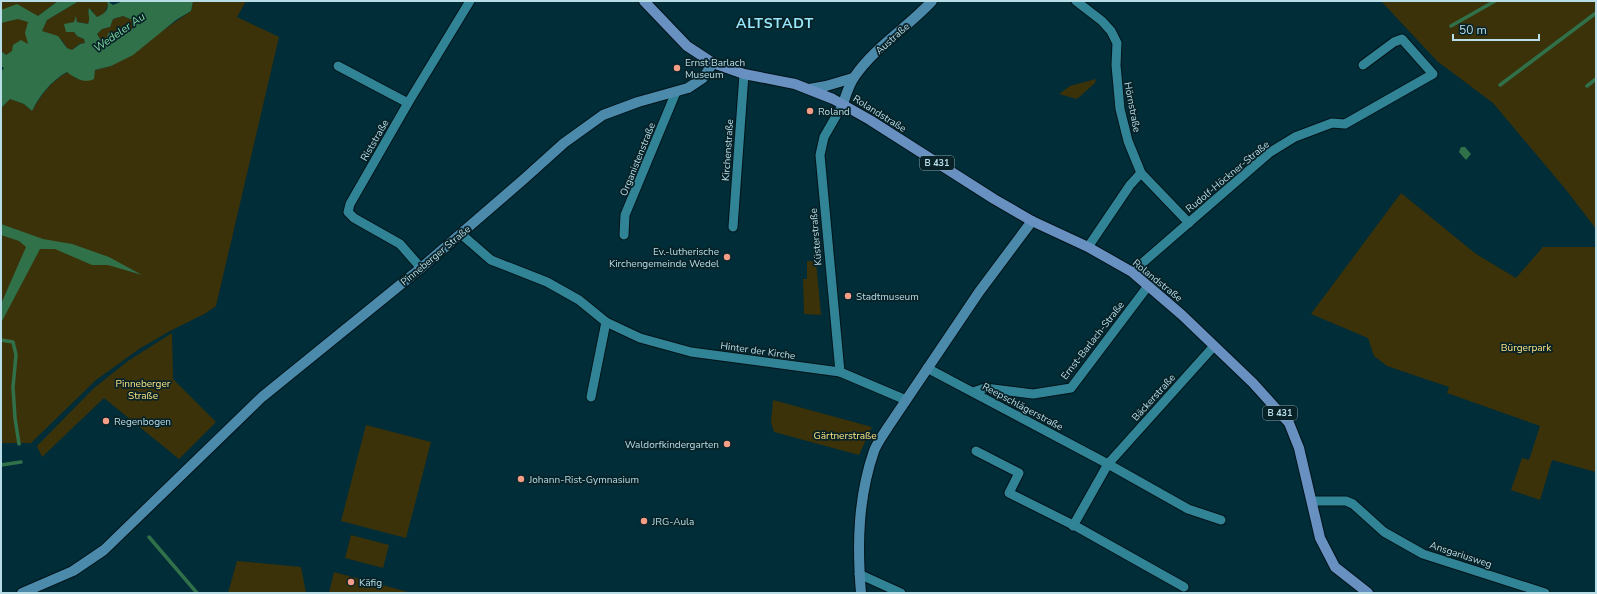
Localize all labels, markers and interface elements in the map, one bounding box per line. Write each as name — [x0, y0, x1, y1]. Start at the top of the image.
water label: Wedeler Au — [91, 9, 148, 56]
district label: ALTSTADT — [736, 14, 814, 33]
scale bar — [1453, 16, 1539, 42]
street label: Austraße — [873, 20, 913, 58]
text: 50 m — [1459, 22, 1487, 38]
place label: Ernst Barlach Museum — [685, 56, 745, 82]
marker: Ernst Barlach Museum — [672, 63, 682, 73]
street label: Hörnstraße — [1120, 81, 1144, 134]
street label: Rolandstraße — [850, 92, 909, 136]
place label: Roland — [818, 105, 850, 119]
marker: Roland — [805, 106, 815, 116]
street label: Riststraße — [357, 117, 392, 164]
street label: Kirchenstraße — [719, 119, 737, 181]
street label: Organistenstraße — [617, 121, 659, 198]
street label: Rudolf-Höckner-Straße — [1183, 138, 1272, 216]
road number: B 431 — [920, 156, 954, 170]
street label: Küsterstraße — [807, 208, 825, 266]
street label: Pinneberger Straße — [398, 222, 474, 289]
place label: Ev.-lutherische Kirchengemeinde Wedel — [609, 245, 719, 271]
marker: Ev.-lutherische Kirchengemeinde Wedel — [722, 252, 732, 262]
street label: Rolandstraße — [1129, 256, 1185, 305]
place label: Stadtmuseum — [856, 290, 919, 304]
marker: Stadtmuseum — [843, 291, 853, 301]
street label: Ernst-Barlach-Straße — [1058, 299, 1128, 383]
street label: Hinter der Kirche — [719, 339, 796, 363]
park label: Bürgerpark — [1501, 341, 1552, 355]
street label: Bäckerstraße — [1129, 371, 1179, 424]
park label: Pinneberger Straße — [116, 377, 171, 403]
street label: Reepschlägerstraße — [980, 380, 1065, 434]
road number: B 431 — [1263, 406, 1297, 420]
place label: Regenbogen — [114, 415, 171, 429]
marker: Regenbogen — [101, 416, 111, 426]
park label: Gärtnerstraße — [814, 429, 877, 443]
place label: Waldorfkindergarten — [625, 438, 719, 452]
marker: Waldorfkindergarten — [722, 439, 732, 449]
place label: Johann-Rist-Gymnasium — [528, 473, 639, 487]
marker: Johann-Rist-Gymnasium — [516, 474, 526, 484]
place label: JRG-Aula — [651, 515, 694, 529]
marker: JRG-Aula — [639, 516, 649, 526]
street label: Ansgariusweg — [1428, 538, 1494, 572]
place label: Käfig — [359, 576, 382, 590]
marker: Käfig — [346, 577, 356, 587]

